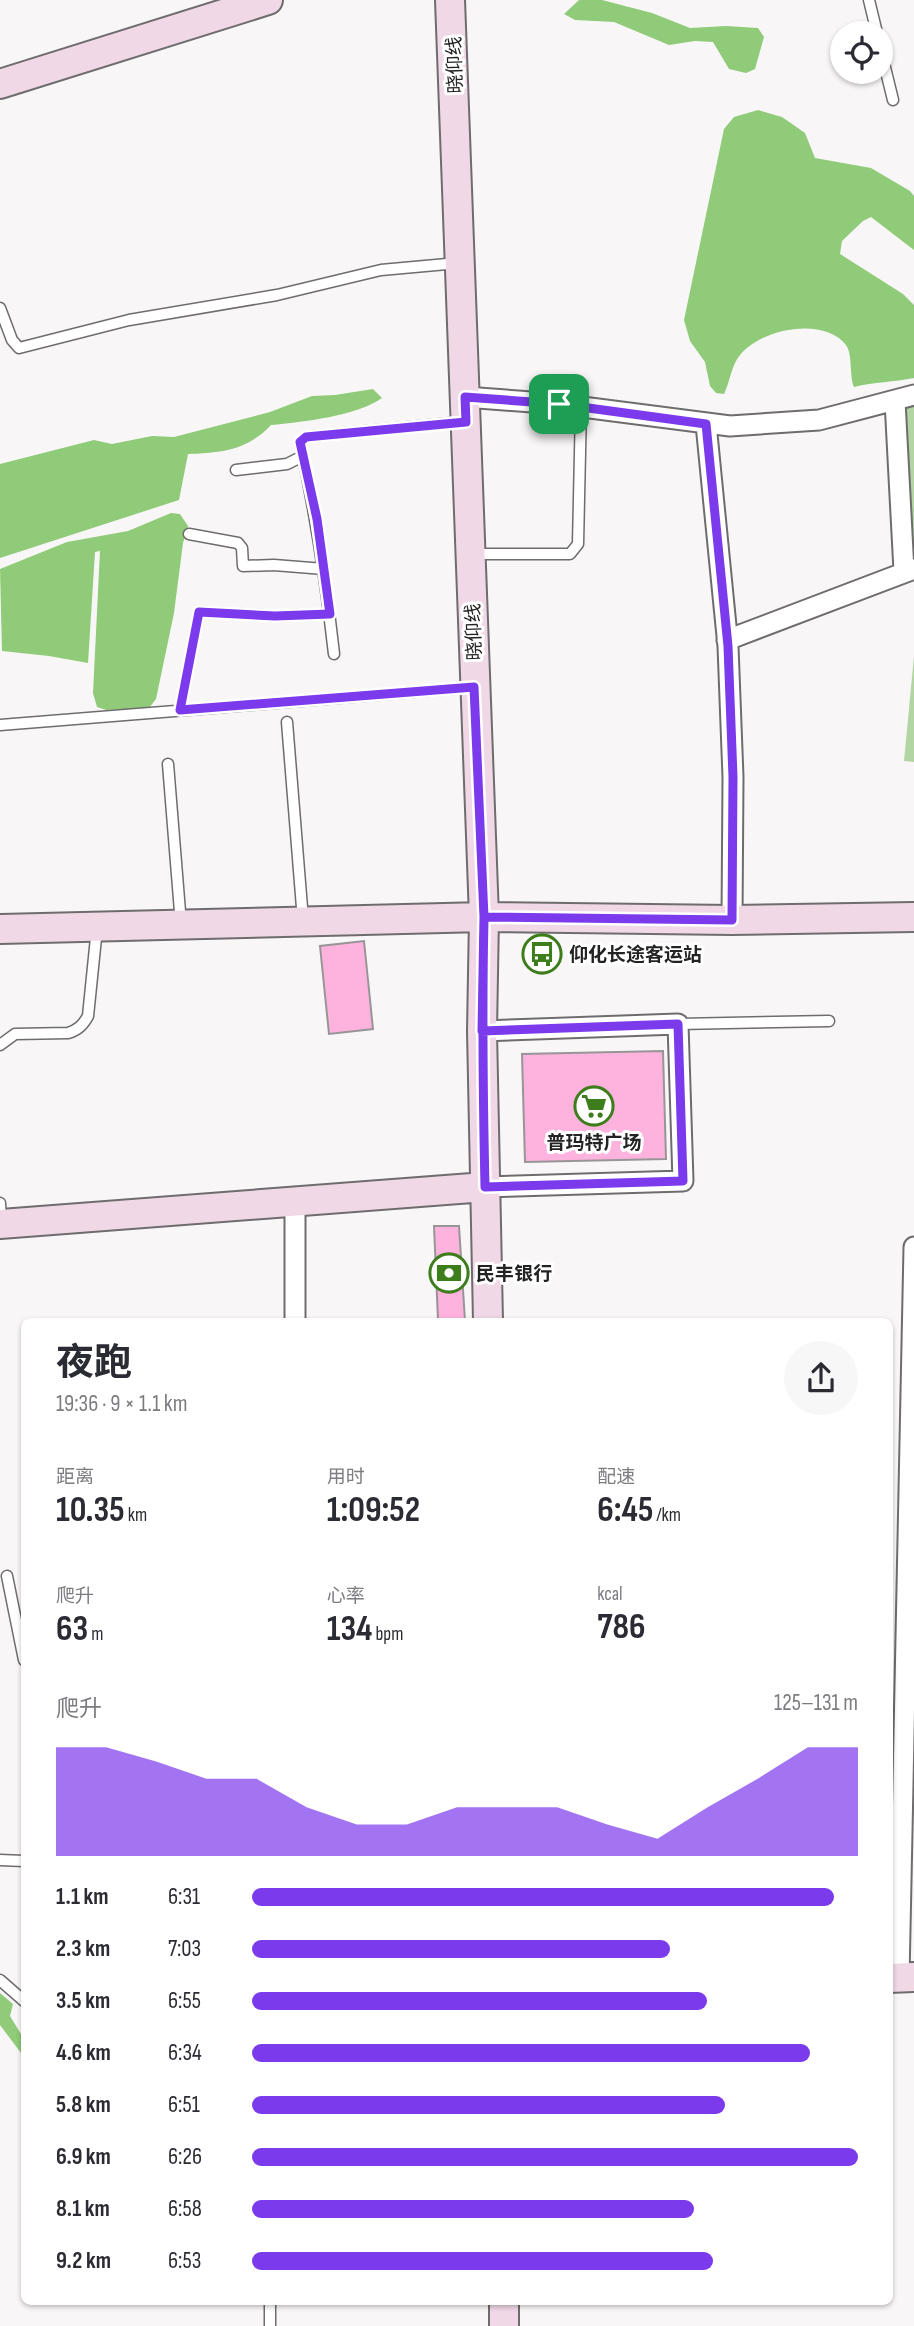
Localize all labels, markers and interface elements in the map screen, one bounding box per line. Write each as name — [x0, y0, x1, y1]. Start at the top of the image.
map controls — [830, 21, 893, 84]
button: locate — [830, 21, 893, 84]
street label: 晓仰线 — [443, 36, 468, 94]
pin — [529, 374, 589, 434]
icon: arrive — [540, 385, 578, 423]
street label: 晓仰线 — [462, 603, 487, 661]
bus stop icon: 仰化长途客运站 — [521, 933, 563, 975]
place label: 仰化长途客运站 — [569, 944, 702, 967]
supermarket icon: 普玛特广场 — [573, 1085, 615, 1127]
place label: 普玛特广场 — [546, 1132, 642, 1155]
bank icon: 民丰银行 — [428, 1252, 470, 1294]
place label: 民丰银行 — [476, 1263, 552, 1286]
text: 夜跑 — [56, 1341, 132, 1386]
button: share — [784, 1341, 858, 1415]
text: 19:36 · 9 × 1.1 km — [56, 1390, 187, 1418]
text: 距离 — [56, 1466, 94, 1489]
text: 用时 — [327, 1466, 365, 1489]
text: 配速 — [597, 1466, 635, 1489]
text: 10.35 — [56, 1489, 125, 1532]
text: 1:09:52 — [327, 1489, 420, 1532]
text: 6:45 — [597, 1489, 653, 1532]
text: km — [125, 1504, 147, 1527]
text: /km — [653, 1504, 681, 1527]
text: kcal — [597, 1583, 622, 1606]
text: 爬升 — [56, 1585, 94, 1608]
text: 心率 — [327, 1585, 365, 1608]
text: 786 — [597, 1606, 645, 1649]
text: 63 — [56, 1608, 88, 1651]
text: 134 — [327, 1608, 372, 1651]
text: m — [88, 1623, 103, 1646]
text: bpm — [372, 1623, 403, 1646]
text: 125–131 m — [774, 1689, 858, 1717]
text: 爬升 — [56, 1695, 102, 1723]
text: 1.1 km — [56, 1883, 109, 1911]
text: 6:31 — [168, 1883, 200, 1911]
text: 2.3 km — [56, 1935, 110, 1963]
text: 7:03 — [168, 1935, 201, 1963]
text: 3.5 km — [56, 1987, 110, 2015]
text: 6:55 — [168, 1987, 201, 2015]
text: 4.6 km — [56, 2039, 111, 2067]
text: 6:34 — [168, 2039, 202, 2067]
text: 5.8 km — [56, 2091, 111, 2119]
text: 6:51 — [168, 2091, 200, 2119]
text: 6.9 km — [56, 2143, 111, 2171]
text: 6:26 — [168, 2143, 202, 2171]
text: 8.1 km — [56, 2195, 110, 2223]
text: 6:58 — [168, 2195, 202, 2223]
text: 9.2 km — [56, 2247, 111, 2275]
text: 6:53 — [168, 2247, 201, 2275]

